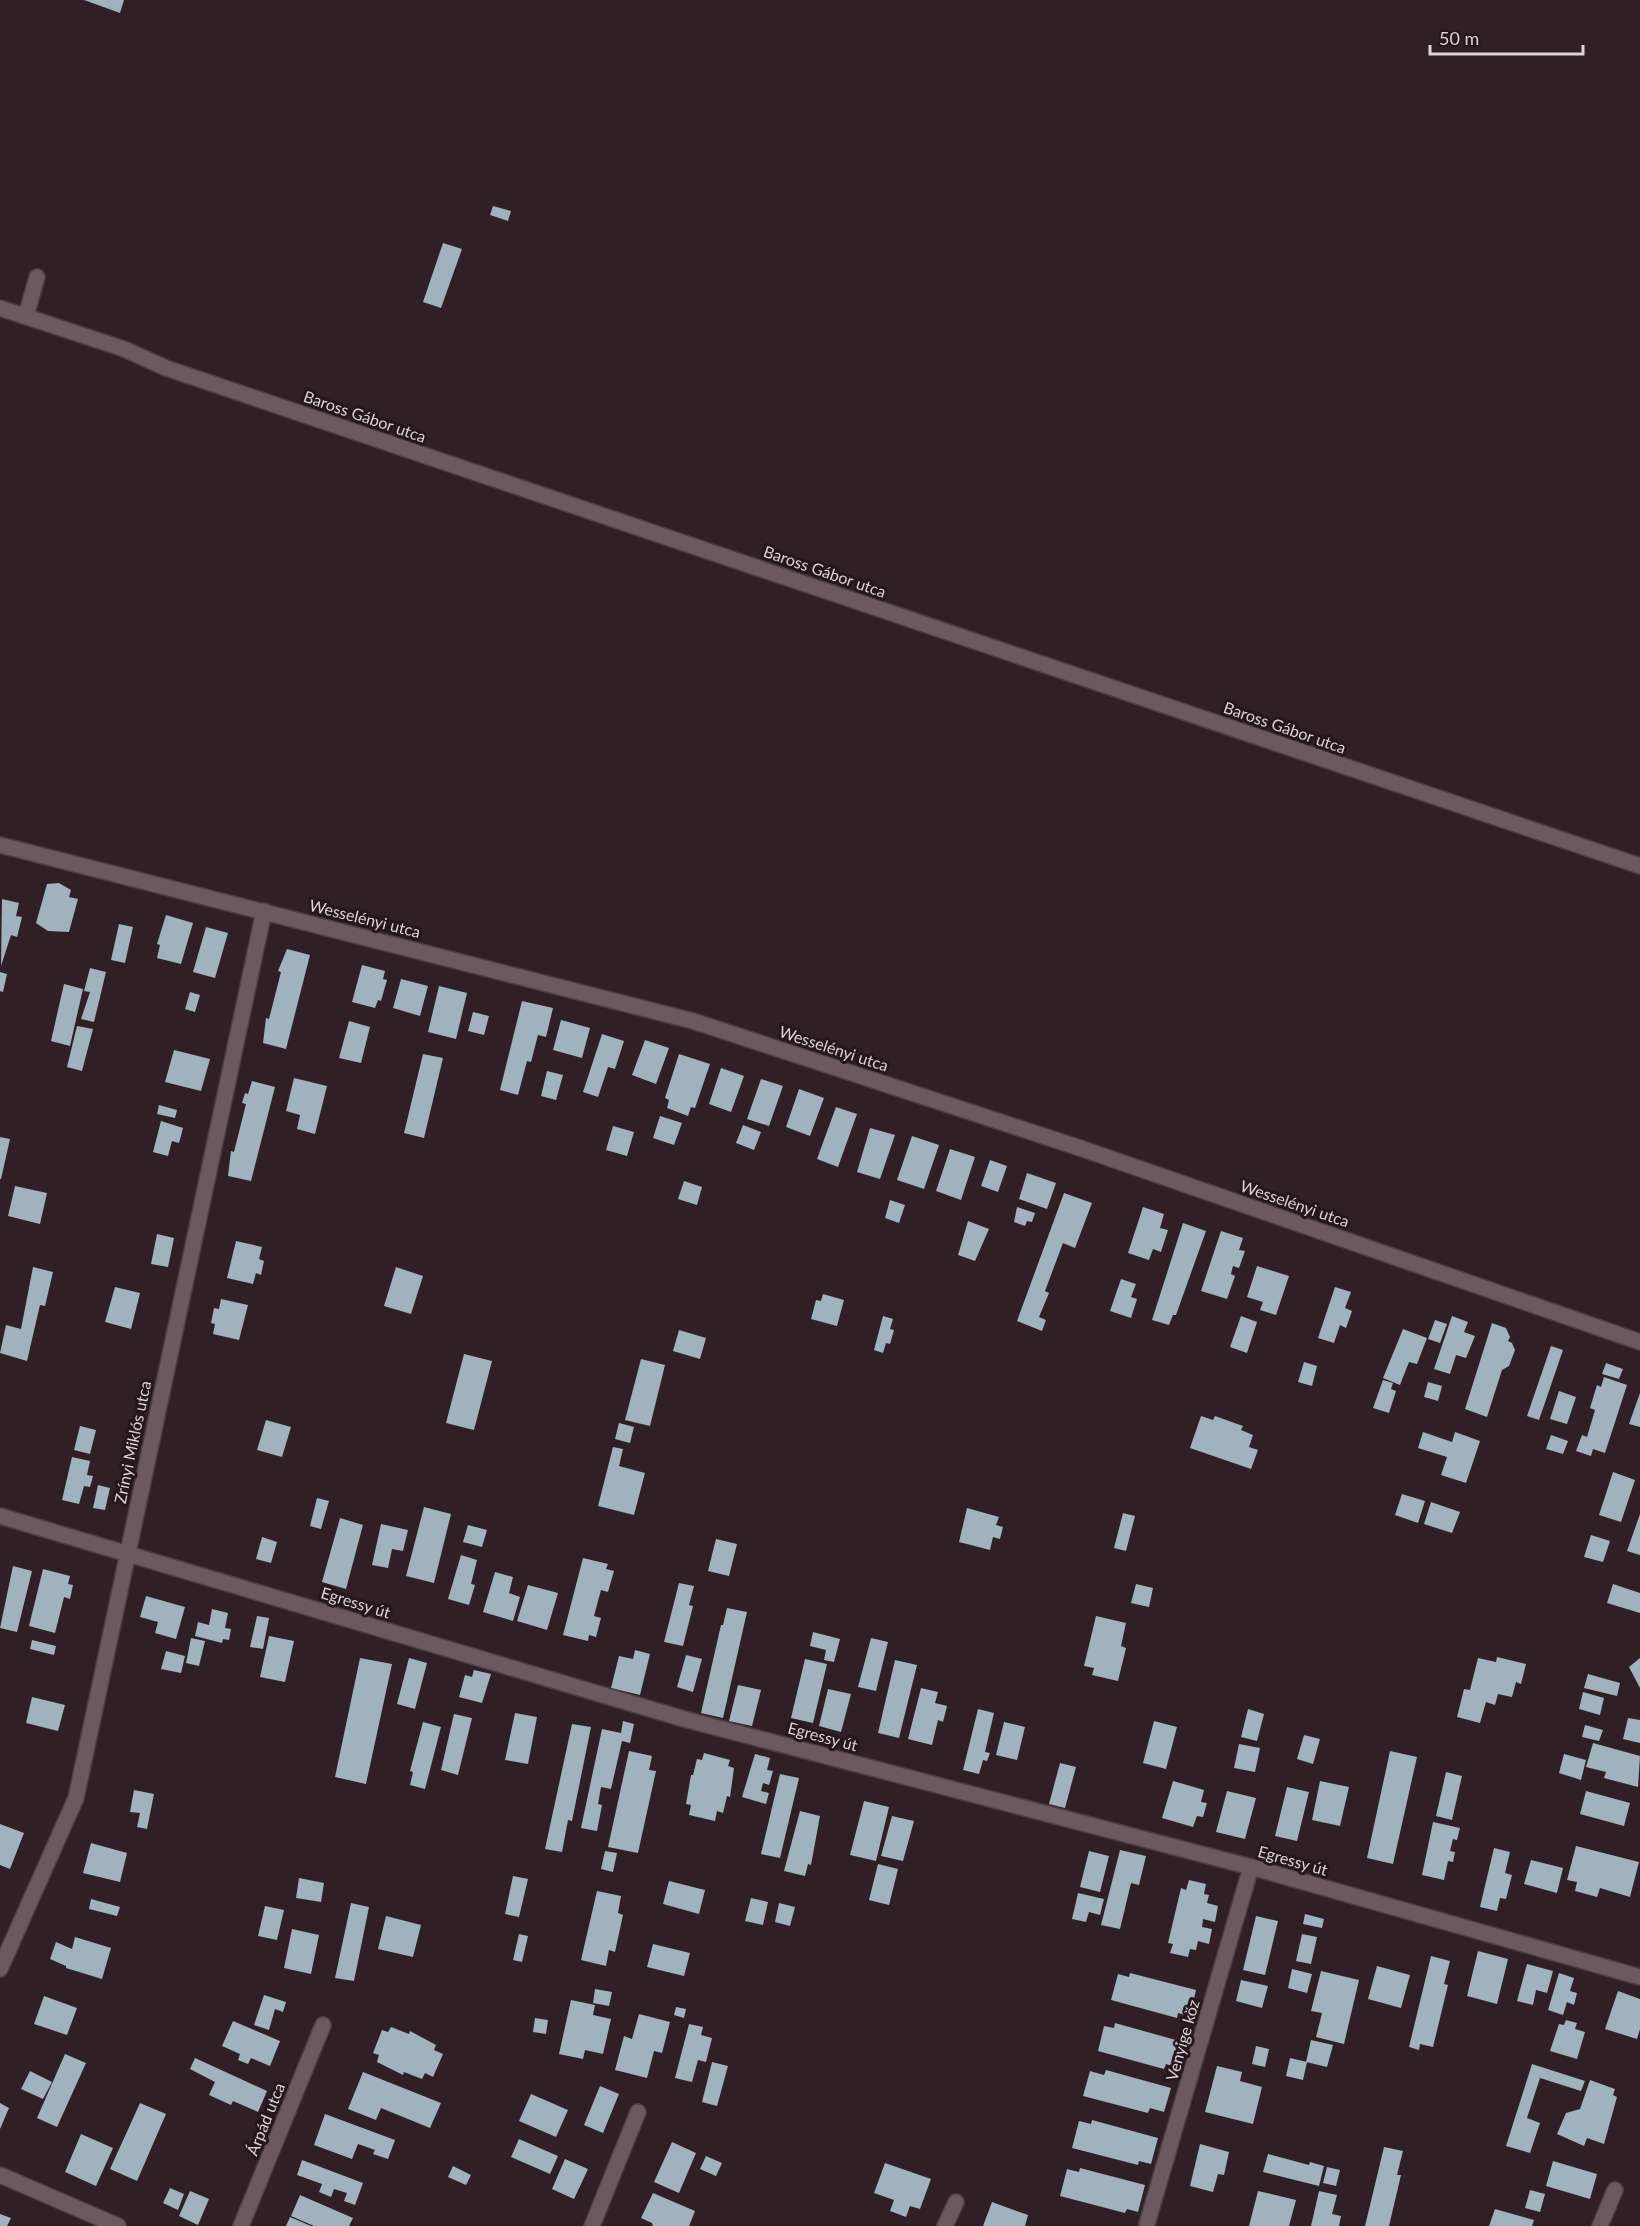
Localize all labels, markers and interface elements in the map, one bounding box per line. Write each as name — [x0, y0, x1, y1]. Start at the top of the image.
scale bar — [1430, 18, 1583, 56]
text: 50 m — [1439, 27, 1479, 49]
street label: Baross Gábor utca — [301, 386, 429, 446]
street label: Baross Gábor utca — [761, 541, 889, 601]
street label: Baross Gábor utca — [1221, 697, 1349, 757]
street label: Wesselényi utca — [308, 895, 422, 941]
street label: Wesselényi utca — [777, 1021, 891, 1075]
street label: Wesselényi utca — [1238, 1175, 1352, 1231]
street label: Zrínyi Miklós utca — [110, 1379, 154, 1505]
street label: Egressy út — [319, 1582, 393, 1622]
street label: Egressy út — [786, 1718, 860, 1755]
street label: Egressy út — [1256, 1841, 1330, 1879]
street label: Venyige köz — [1161, 1997, 1203, 2083]
street label: Árpád utca — [242, 2080, 288, 2158]

